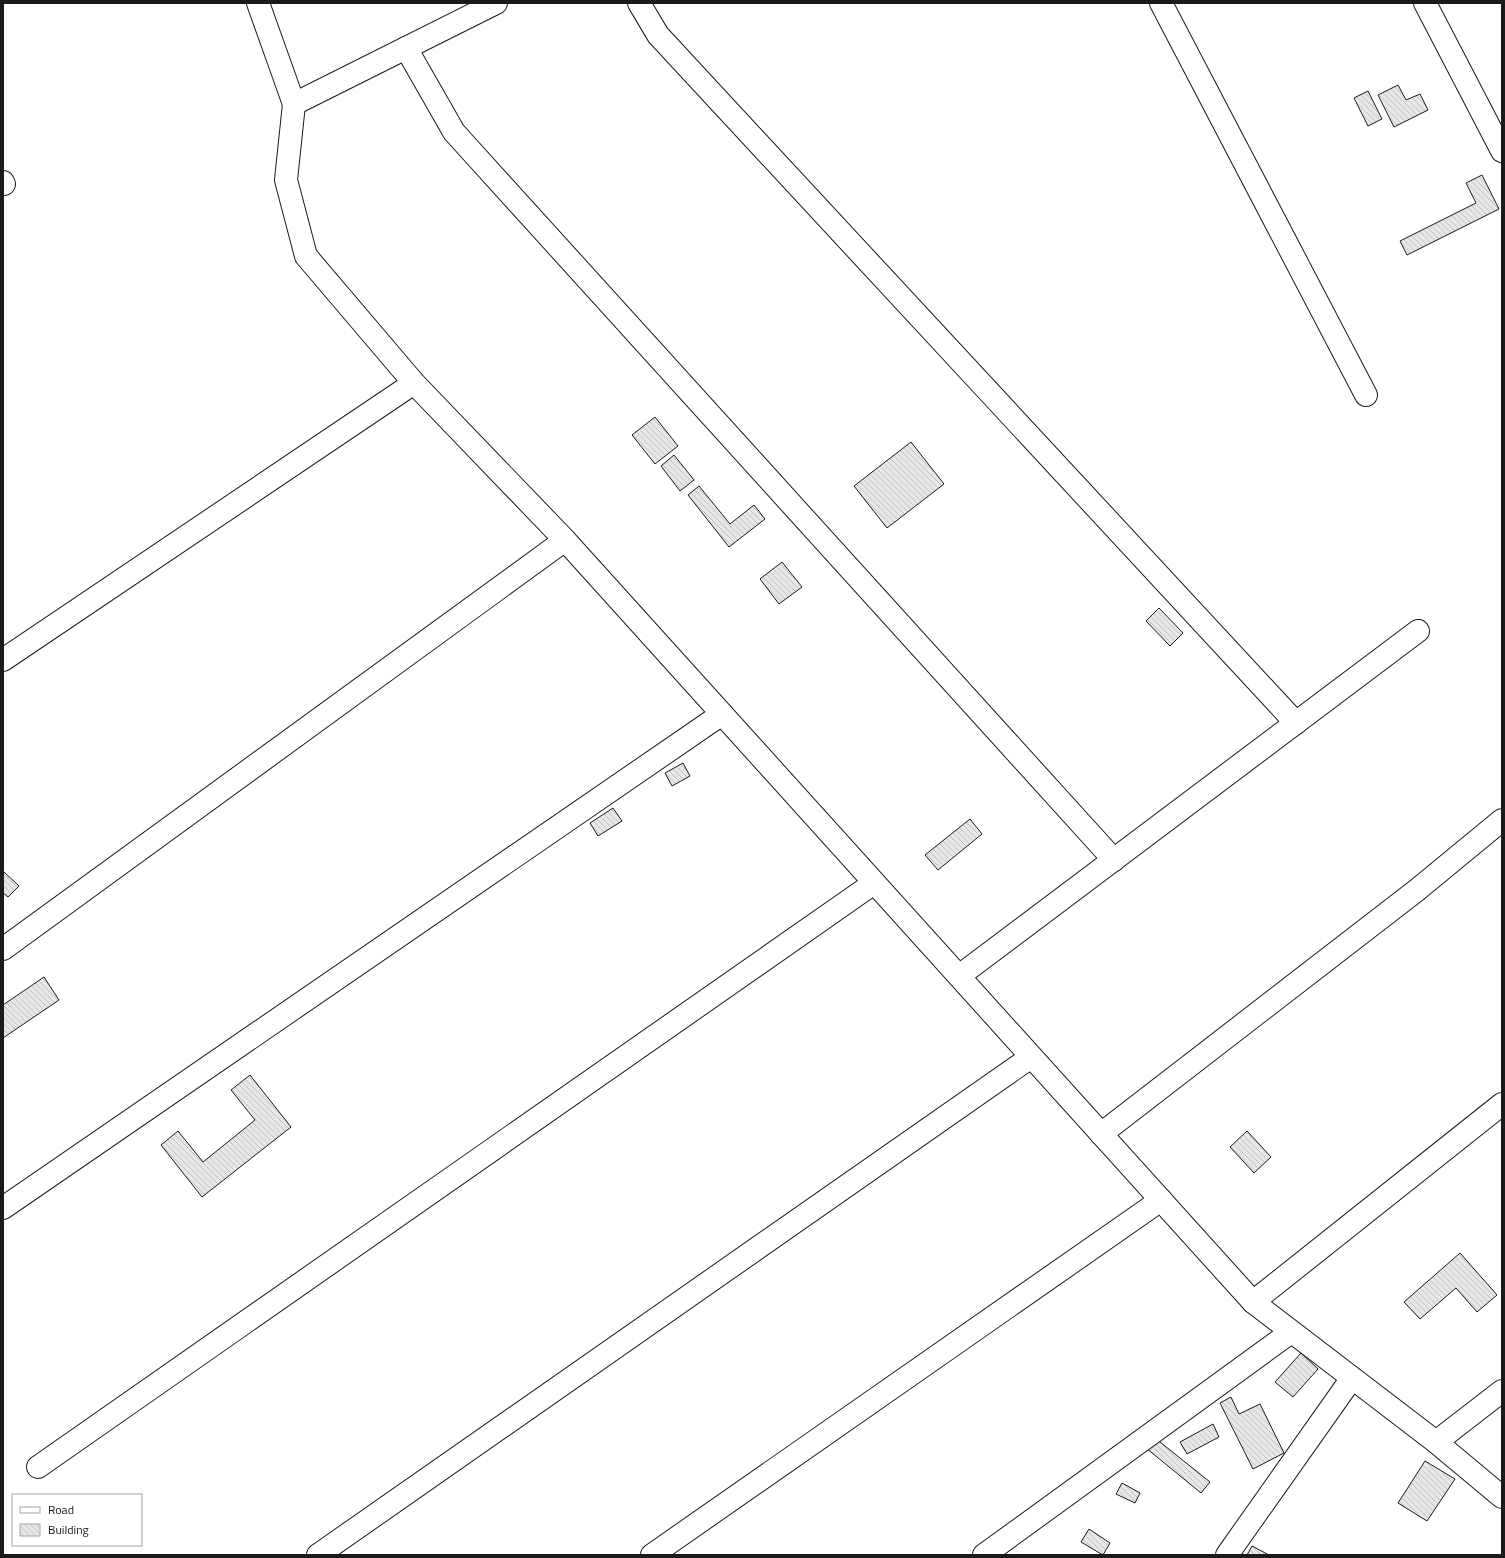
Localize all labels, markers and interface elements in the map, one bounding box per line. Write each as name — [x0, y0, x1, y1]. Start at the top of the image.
legend — [12, 1494, 142, 1546]
text: Road — [48, 1500, 74, 1519]
text: Building — [48, 1520, 89, 1539]

